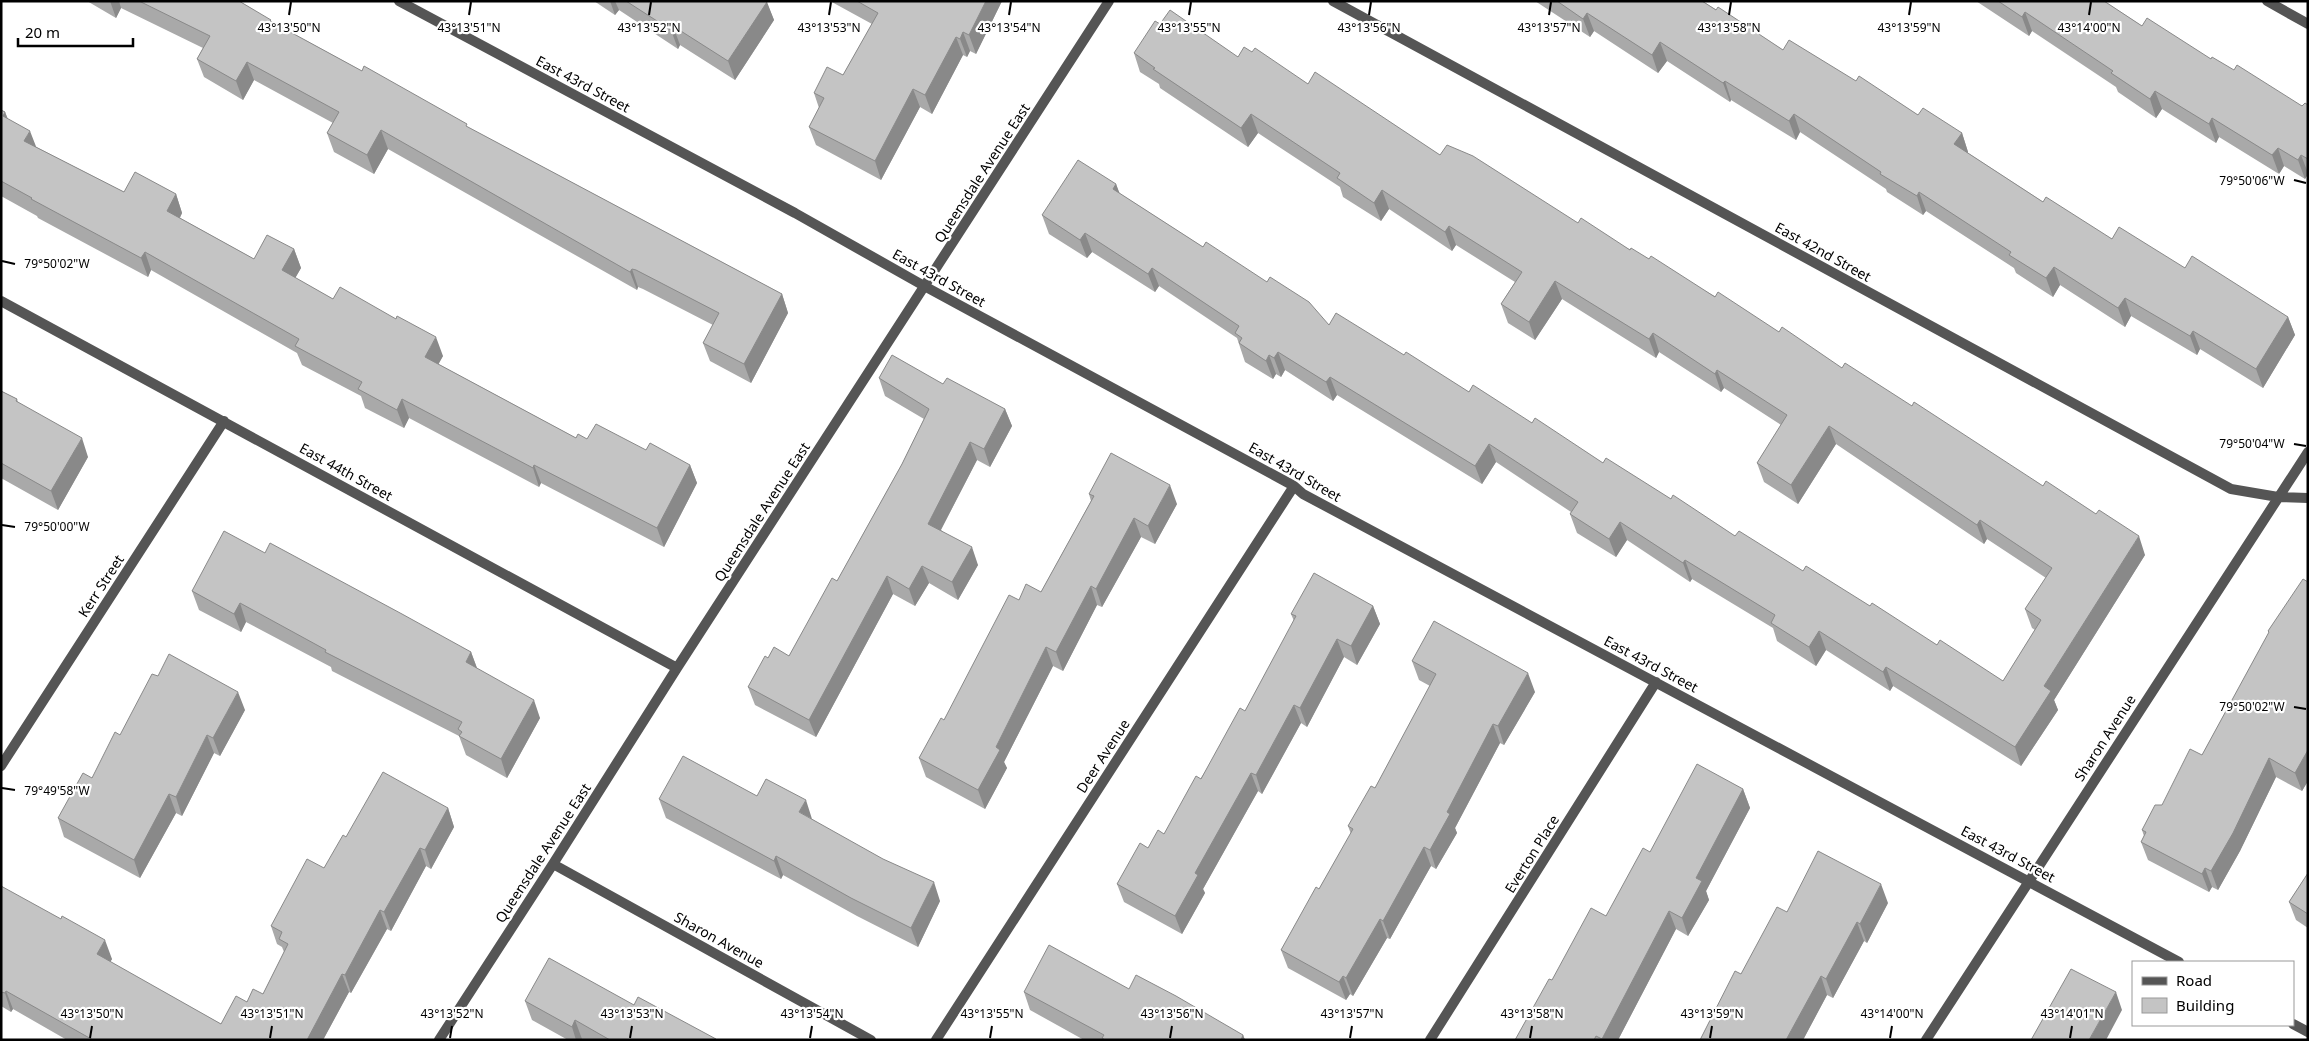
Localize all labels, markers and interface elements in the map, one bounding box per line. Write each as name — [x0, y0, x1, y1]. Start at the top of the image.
scale bar — [18, 15, 132, 47]
text: 43°13'50"N — [257, 19, 321, 36]
text: 43°13'51"N — [437, 19, 501, 36]
text: 43°13'52"N — [617, 19, 681, 36]
text: 43°13'53"N — [797, 19, 861, 36]
text: 43°13'54"N — [977, 19, 1041, 36]
text: 43°13'55"N — [1157, 19, 1221, 36]
text: 43°13'56"N — [1337, 19, 1401, 36]
text: 43°13'57"N — [1517, 19, 1581, 36]
text: 43°13'58"N — [1697, 19, 1761, 36]
text: 43°13'59"N — [1877, 19, 1941, 36]
text: 43°14'00"N — [2057, 19, 2121, 36]
text: 20 m — [25, 22, 60, 42]
street label: East 43rd Street — [533, 51, 634, 116]
street label: Queensdale Avenue East — [929, 99, 1034, 246]
text: 79°50'06"W — [2219, 172, 2285, 189]
street label: East 42nd Street — [1772, 217, 1875, 286]
street label: East 43rd Street — [889, 244, 989, 311]
text: 79°50'02"W — [24, 255, 90, 272]
text: 79°50'04"W — [2219, 435, 2285, 452]
street label: East 43rd Street — [1246, 437, 1345, 506]
street label: East 44th Street — [296, 438, 396, 505]
street label: Queensdale Avenue East — [709, 438, 814, 585]
text: 79°50'00"W — [24, 518, 90, 535]
street label: Kerr Street — [73, 551, 128, 621]
street label: East 43rd Street — [1601, 631, 1702, 696]
street label: Sharon Avenue — [2069, 691, 2140, 785]
text: 79°50'02"W — [2219, 698, 2285, 715]
street label: Deer Avenue — [1072, 715, 1134, 796]
street label: Queensdale Avenue East — [490, 779, 595, 926]
text: 79°49'58"W — [24, 782, 90, 799]
street label: Everton Place — [1500, 811, 1563, 896]
street label: East 43rd Street — [1958, 821, 2059, 886]
street label: Sharon Avenue — [671, 907, 767, 972]
legend — [2132, 961, 2294, 1026]
text: Road — [2176, 970, 2212, 990]
text: Building — [2176, 995, 2234, 1015]
text: 43°13'50"N — [60, 1005, 124, 1022]
text: 43°13'51"N — [240, 1005, 304, 1022]
text: 43°13'52"N — [420, 1005, 484, 1022]
text: 43°13'53"N — [600, 1005, 664, 1022]
text: 43°13'54"N — [780, 1005, 844, 1022]
text: 43°13'55"N — [960, 1005, 1024, 1022]
text: 43°13'56"N — [1140, 1005, 1204, 1022]
text: 43°13'57"N — [1320, 1005, 1384, 1022]
text: 43°13'58"N — [1500, 1005, 1564, 1022]
text: 43°13'59"N — [1680, 1005, 1744, 1022]
text: 43°14'00"N — [1860, 1005, 1924, 1022]
text: 43°14'01"N — [2040, 1005, 2104, 1022]

